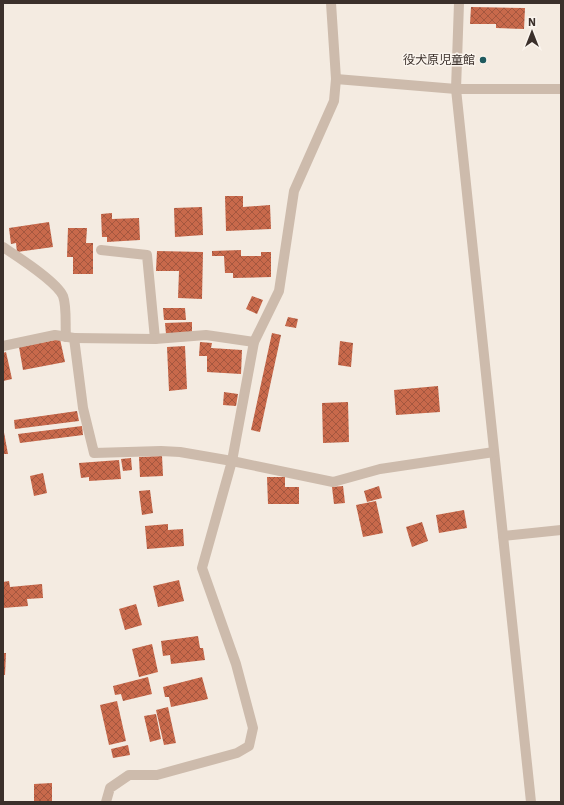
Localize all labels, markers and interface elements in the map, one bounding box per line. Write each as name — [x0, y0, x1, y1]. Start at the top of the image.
north arrow — [512, 12, 552, 52]
text: N — [528, 15, 536, 29]
place label: 役犬原児童館 — [403, 52, 475, 67]
marker: 役犬原児童館 — [478, 55, 488, 65]

